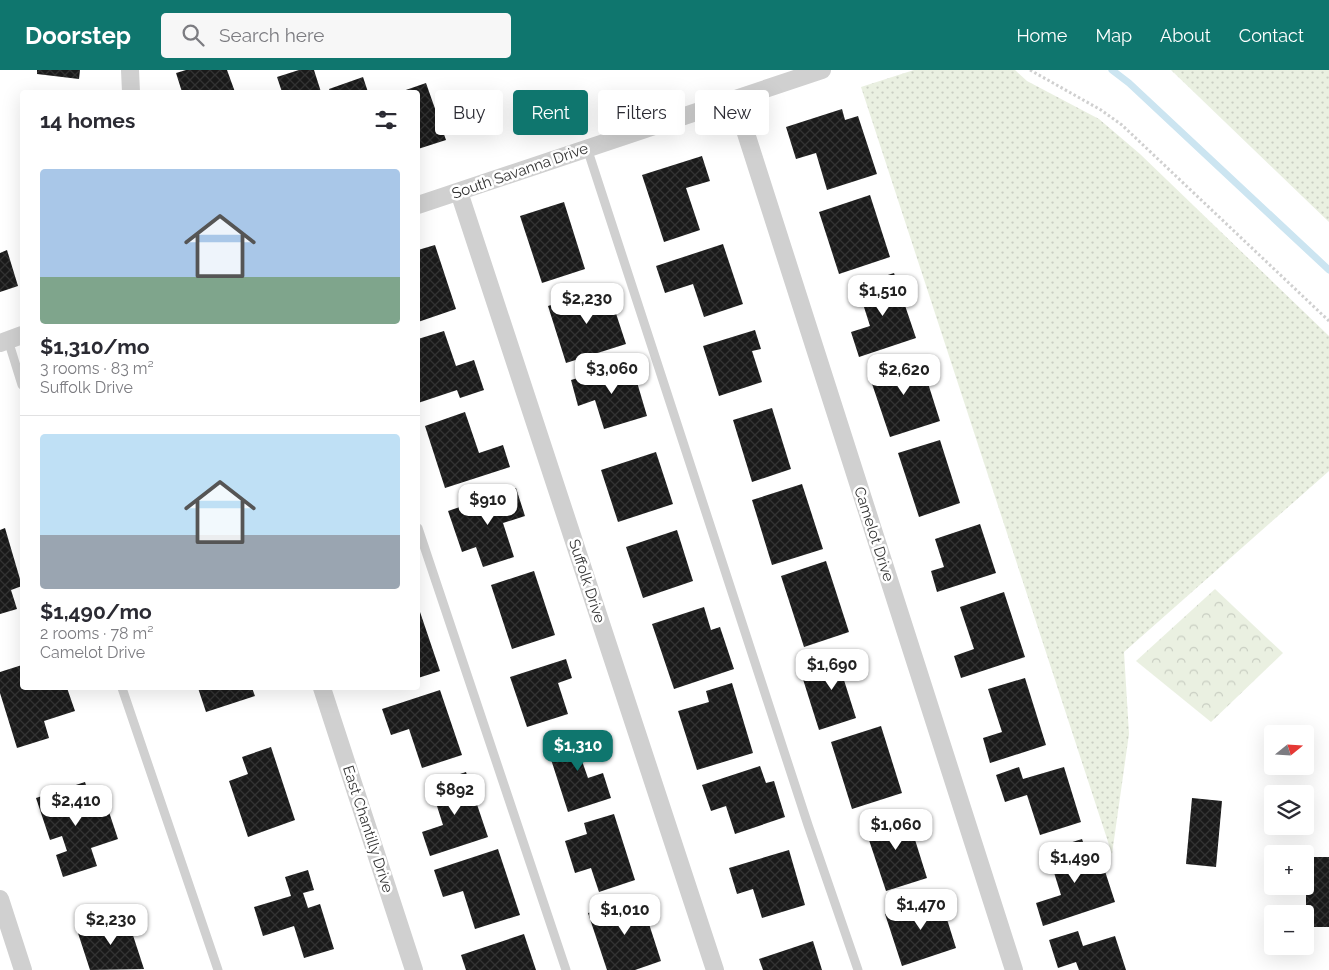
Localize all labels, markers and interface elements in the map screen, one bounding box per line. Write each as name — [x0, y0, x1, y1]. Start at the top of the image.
search box — [161, 13, 511, 58]
text: Doorstep — [25, 21, 131, 50]
icon: search — [179, 21, 207, 49]
text: Search here — [219, 24, 325, 46]
text: Home — [1016, 25, 1067, 46]
text: Map — [1095, 25, 1132, 46]
text: About — [1160, 25, 1211, 46]
text: Contact — [1239, 25, 1304, 46]
chip: Buy — [435, 90, 503, 135]
chip: Rent — [513, 90, 588, 135]
chip: Filters — [598, 90, 685, 135]
chip: New — [695, 90, 769, 135]
icon: filters — [372, 106, 400, 134]
text: 14 homes — [40, 108, 135, 133]
street label: South Savanna Drive — [450, 139, 591, 203]
icon: home — [175, 201, 265, 291]
pin: $1,510 — [842, 274, 924, 317]
text: $1,510 — [859, 281, 907, 300]
pin: $2,230 — [546, 282, 628, 325]
text: $2,230 — [562, 289, 612, 308]
text: $1,310/mo — [40, 334, 150, 359]
pin: $3,060 — [571, 352, 653, 395]
pin: $2,620 — [863, 354, 945, 396]
text: 3 rooms · 83 m² — [40, 359, 154, 378]
text: $3,060 — [586, 359, 638, 378]
text: $2,620 — [878, 360, 930, 379]
text: Suffolk Drive — [40, 378, 133, 397]
icon: home — [175, 467, 265, 557]
pin: $910 — [458, 484, 518, 526]
street label: Camelot Drive — [850, 484, 898, 584]
text: $910 — [469, 490, 507, 509]
street label: Suffolk Drive — [565, 537, 609, 625]
text: $1,490/mo — [40, 599, 152, 624]
text: 2 rooms · 78 m² — [40, 624, 153, 643]
text: Camelot Drive — [40, 643, 145, 662]
pin: $1,690 — [791, 648, 873, 691]
text: $1,690 — [807, 655, 857, 674]
north arrow — [1264, 725, 1314, 775]
map controls — [1264, 725, 1314, 955]
pin: $1,310 — [537, 730, 619, 772]
text: $1,310 — [554, 736, 602, 755]
street label: East Chantilly Drive — [339, 763, 397, 895]
pin: $892 — [425, 774, 485, 816]
text: $892 — [436, 780, 474, 799]
pin: $2,410 — [35, 784, 117, 827]
button: layers — [1264, 785, 1314, 835]
text: $2,410 — [51, 791, 101, 810]
pin: $1,060 — [855, 808, 937, 851]
text: $1,060 — [870, 815, 922, 834]
pin: $1,490 — [1034, 842, 1116, 884]
button: + — [1264, 845, 1314, 895]
text: $1,490 — [1050, 848, 1100, 867]
pin: $1,470 — [880, 888, 962, 931]
pin: $1,010 — [584, 894, 666, 936]
text: $1,470 — [896, 895, 946, 914]
text: $1,010 — [600, 900, 650, 919]
pin: $2,230 — [70, 904, 152, 946]
button: − — [1264, 905, 1314, 955]
text: $2,230 — [86, 910, 136, 929]

